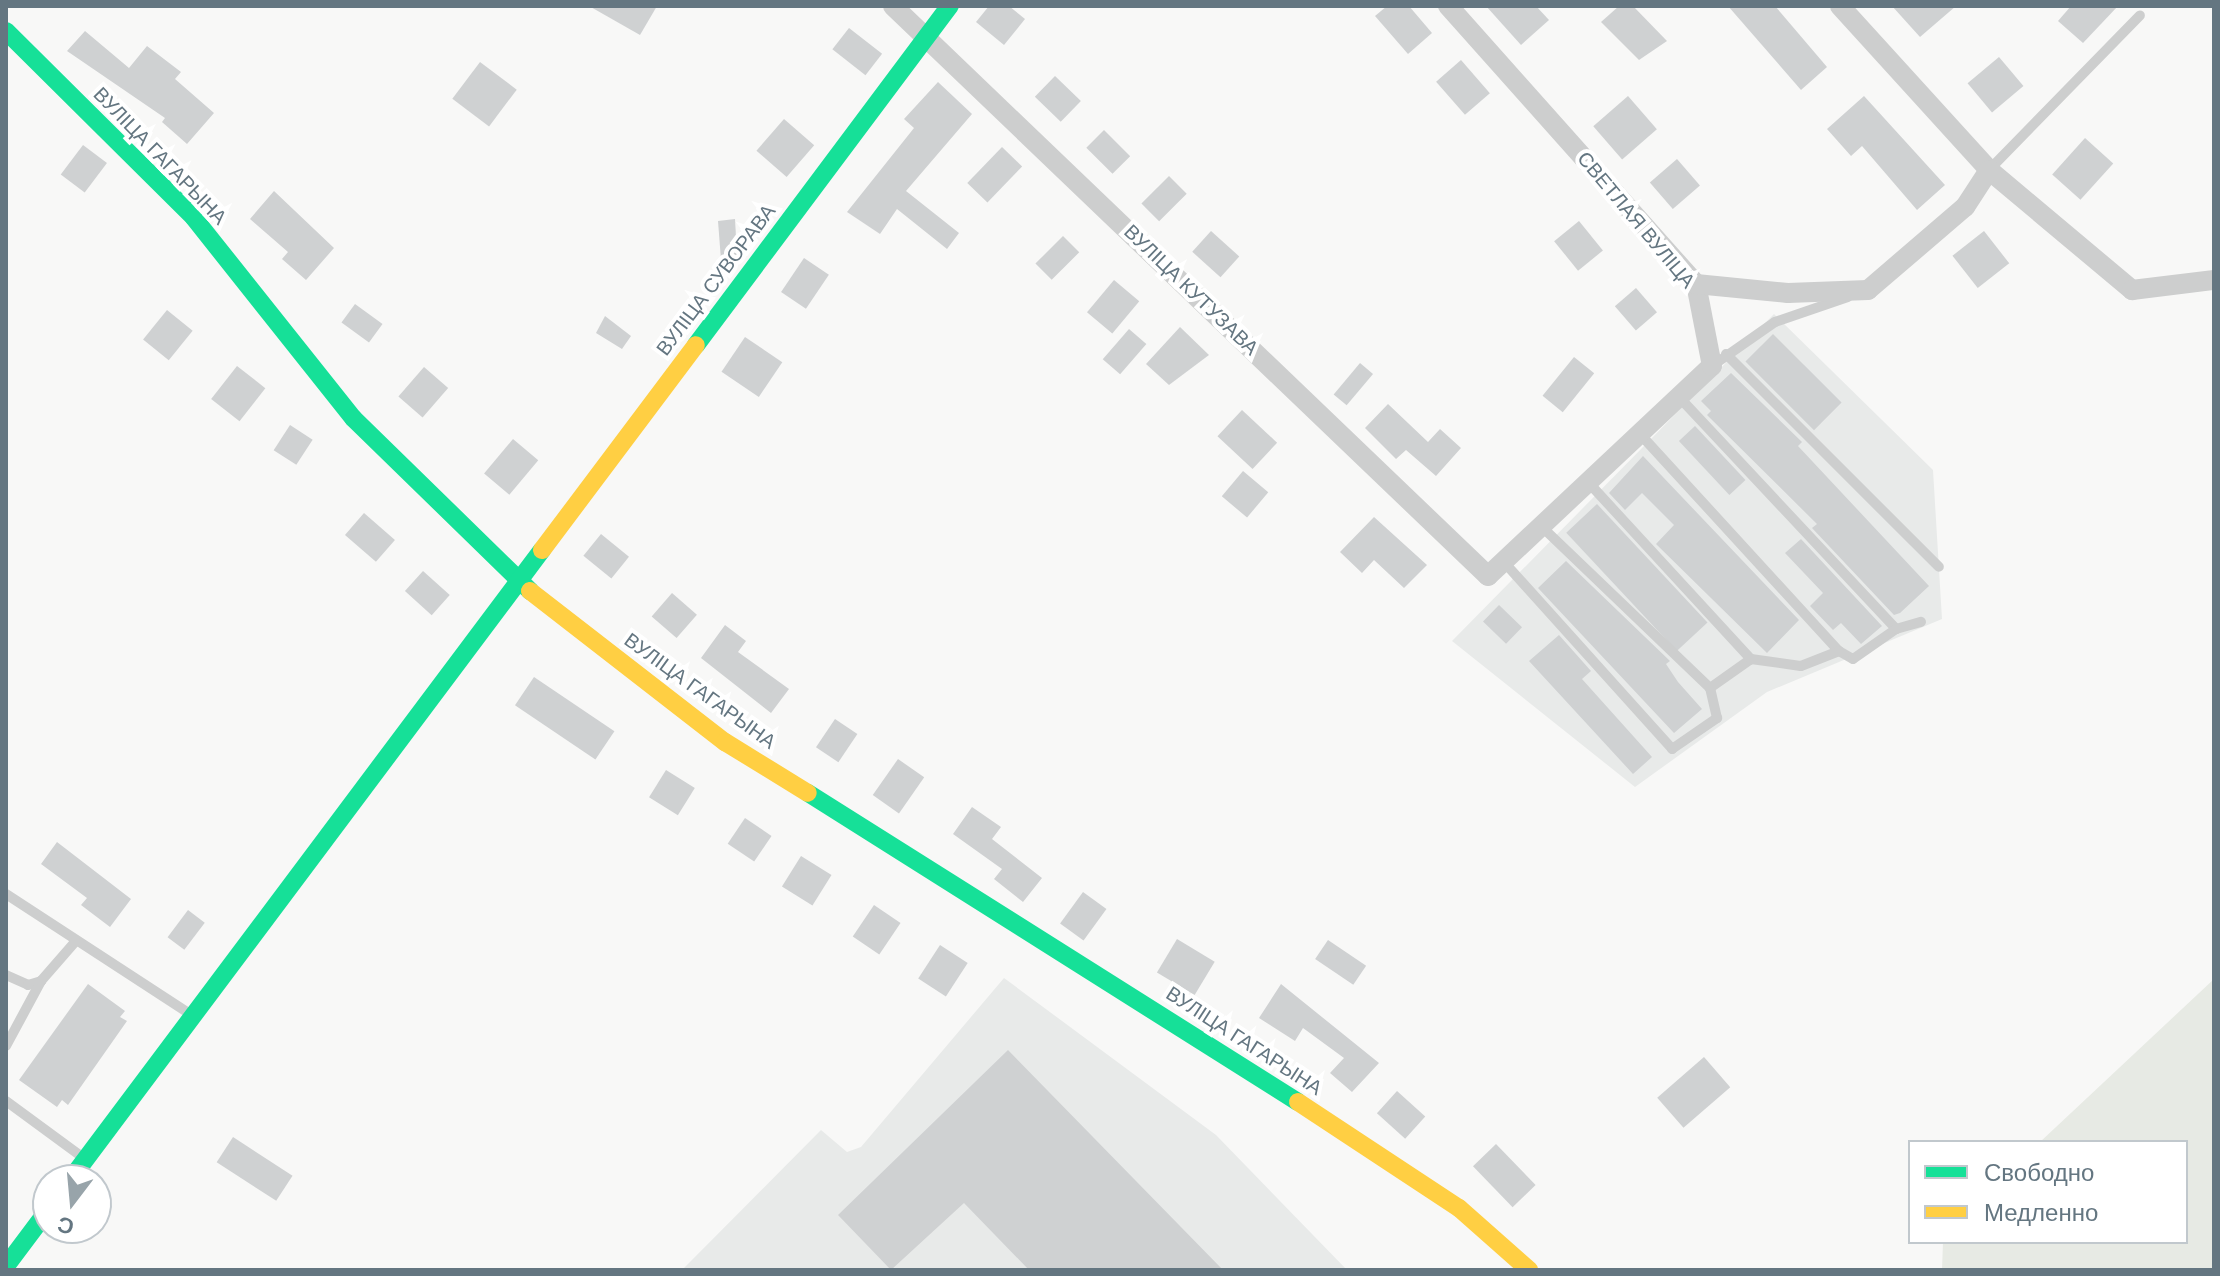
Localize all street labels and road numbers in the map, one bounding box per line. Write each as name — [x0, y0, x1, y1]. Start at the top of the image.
street label: ВУЛІЦА ГАГАРЫНА — [88, 82, 232, 230]
street label: СВЕТЛАЯ ВУЛІЦА — [1572, 147, 1700, 293]
street label: ВУЛІЦА СУВОРАВА — [651, 200, 781, 360]
street label: ВУЛІЦА КУТУЗАВА — [1119, 220, 1263, 360]
street label: ВУЛІЦА ГАГАРЫНА — [620, 628, 780, 754]
street label: ВУЛІЦА ГАГАРЫНА — [1161, 982, 1327, 1100]

